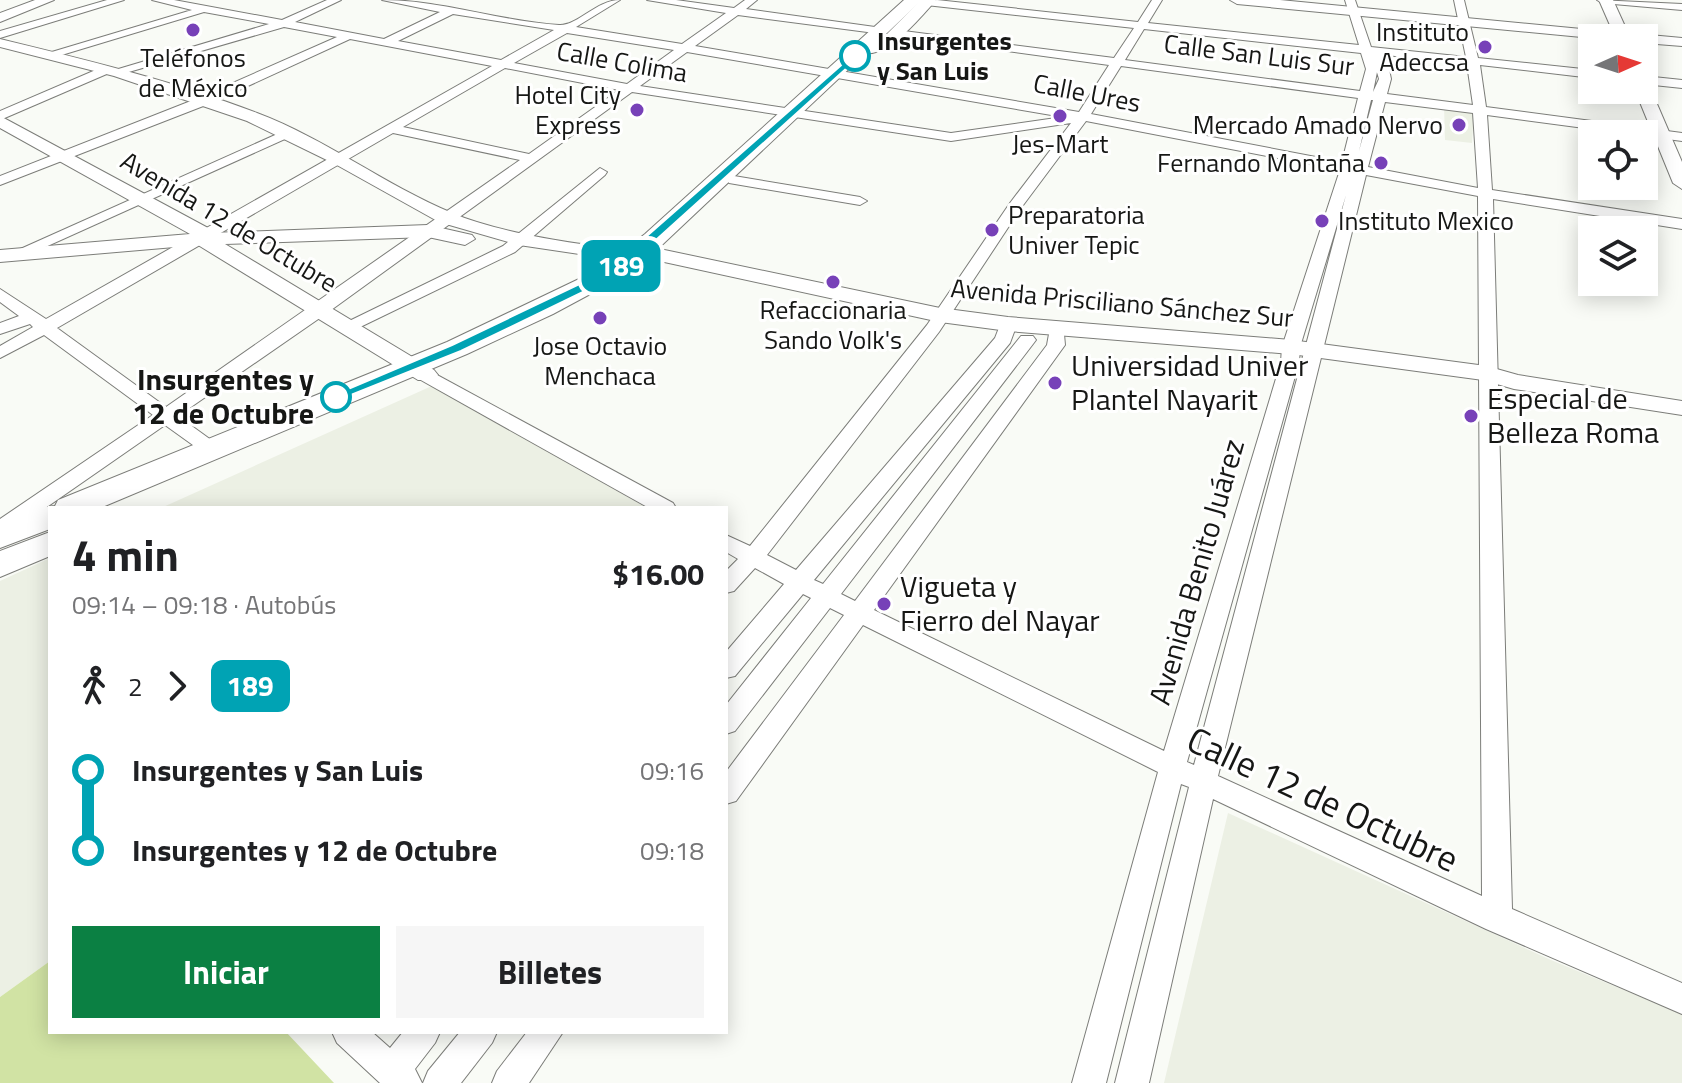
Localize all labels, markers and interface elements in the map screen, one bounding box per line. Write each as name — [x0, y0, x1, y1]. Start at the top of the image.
place label: Instituto Adeccsa — [1376, 12, 1469, 81]
marker: Teléfonos de México — [184, 21, 202, 39]
place label: Insurgentes y San Luis — [877, 21, 1012, 90]
street label: Calle San Luis Sur — [1162, 23, 1356, 86]
north arrow — [1578, 24, 1658, 104]
map controls — [1578, 24, 1658, 296]
street label: Calle Colima — [554, 31, 691, 92]
place label: Teléfonos de México — [138, 38, 248, 107]
marker: Instituto Adeccsa — [1476, 38, 1494, 56]
marker: Insurgentes y San Luis — [840, 41, 870, 71]
street label: Calle Ures — [1030, 63, 1144, 122]
place label: Hotel City Express — [514, 75, 621, 144]
marker: Hotel City Express — [628, 101, 646, 119]
place label: Mercado Amado Nervo — [1193, 105, 1443, 144]
marker: Jes-Mart — [1051, 107, 1069, 125]
marker: Mercado Amado Nervo — [1450, 116, 1468, 134]
button: locate — [1578, 120, 1658, 200]
place label: Jes-Mart — [1012, 124, 1108, 163]
street label: Avenida 12 de Octubre — [113, 141, 345, 302]
place label: Fernando Montaña — [1157, 143, 1365, 182]
marker: Fernando Montaña — [1372, 154, 1390, 172]
place label: Preparatoria Univer Tepic — [1008, 195, 1145, 264]
place label: Instituto Mexico — [1338, 201, 1514, 240]
marker: Instituto Mexico — [1313, 212, 1331, 230]
button: layers — [1578, 216, 1658, 296]
marker: Preparatoria Univer Tepic — [983, 221, 1001, 239]
line badge: 189 — [575, 240, 667, 292]
text: 189 — [597, 244, 645, 287]
street label: Avenida Prisciliano Sánchez Sur — [949, 268, 1295, 337]
marker: Refaccionaria Sando Volk's — [824, 273, 842, 291]
place label: Refaccionaria Sando Volk's — [759, 290, 907, 359]
marker: Jose Octavio Menchaca — [591, 309, 609, 327]
place label: Jose Octavio Menchaca — [533, 326, 667, 395]
place label: Universidad Univer Plantel Nayarit — [1071, 342, 1308, 422]
place label: Insurgentes y 12 de Octubre — [132, 356, 314, 436]
marker: Universidad Univer Plantel Nayarit — [1046, 374, 1064, 392]
place label: Especial de Belleza Roma — [1487, 375, 1659, 455]
marker: Insurgentes y 12 de Octubre — [321, 382, 351, 412]
marker: Especial de Belleza Roma — [1462, 407, 1480, 425]
street label: Avenida Benito Juárez — [1136, 433, 1256, 710]
text: 4 min — [72, 521, 179, 588]
text: $16.00 — [612, 551, 704, 597]
place label: Vigueta y Fierro del Nayar — [900, 563, 1100, 643]
text: 09:14 – 09:18 · Autobús — [72, 585, 336, 624]
marker: Vigueta y Fierro del Nayar — [875, 595, 893, 613]
icon: walk — [72, 664, 116, 708]
icon: forward — [155, 664, 199, 708]
text: 189 — [227, 664, 274, 707]
text: 2 — [128, 667, 143, 706]
street label: Calle 12 de Octubre — [1178, 711, 1468, 886]
text: Insurgentes y San Luis — [132, 747, 423, 793]
text: 09:16 — [640, 751, 704, 790]
text: Insurgentes y 12 de Octubre — [132, 827, 497, 873]
text: 09:18 — [640, 831, 704, 870]
button: Iniciar — [72, 926, 380, 1018]
button: Billetes — [396, 926, 704, 1018]

